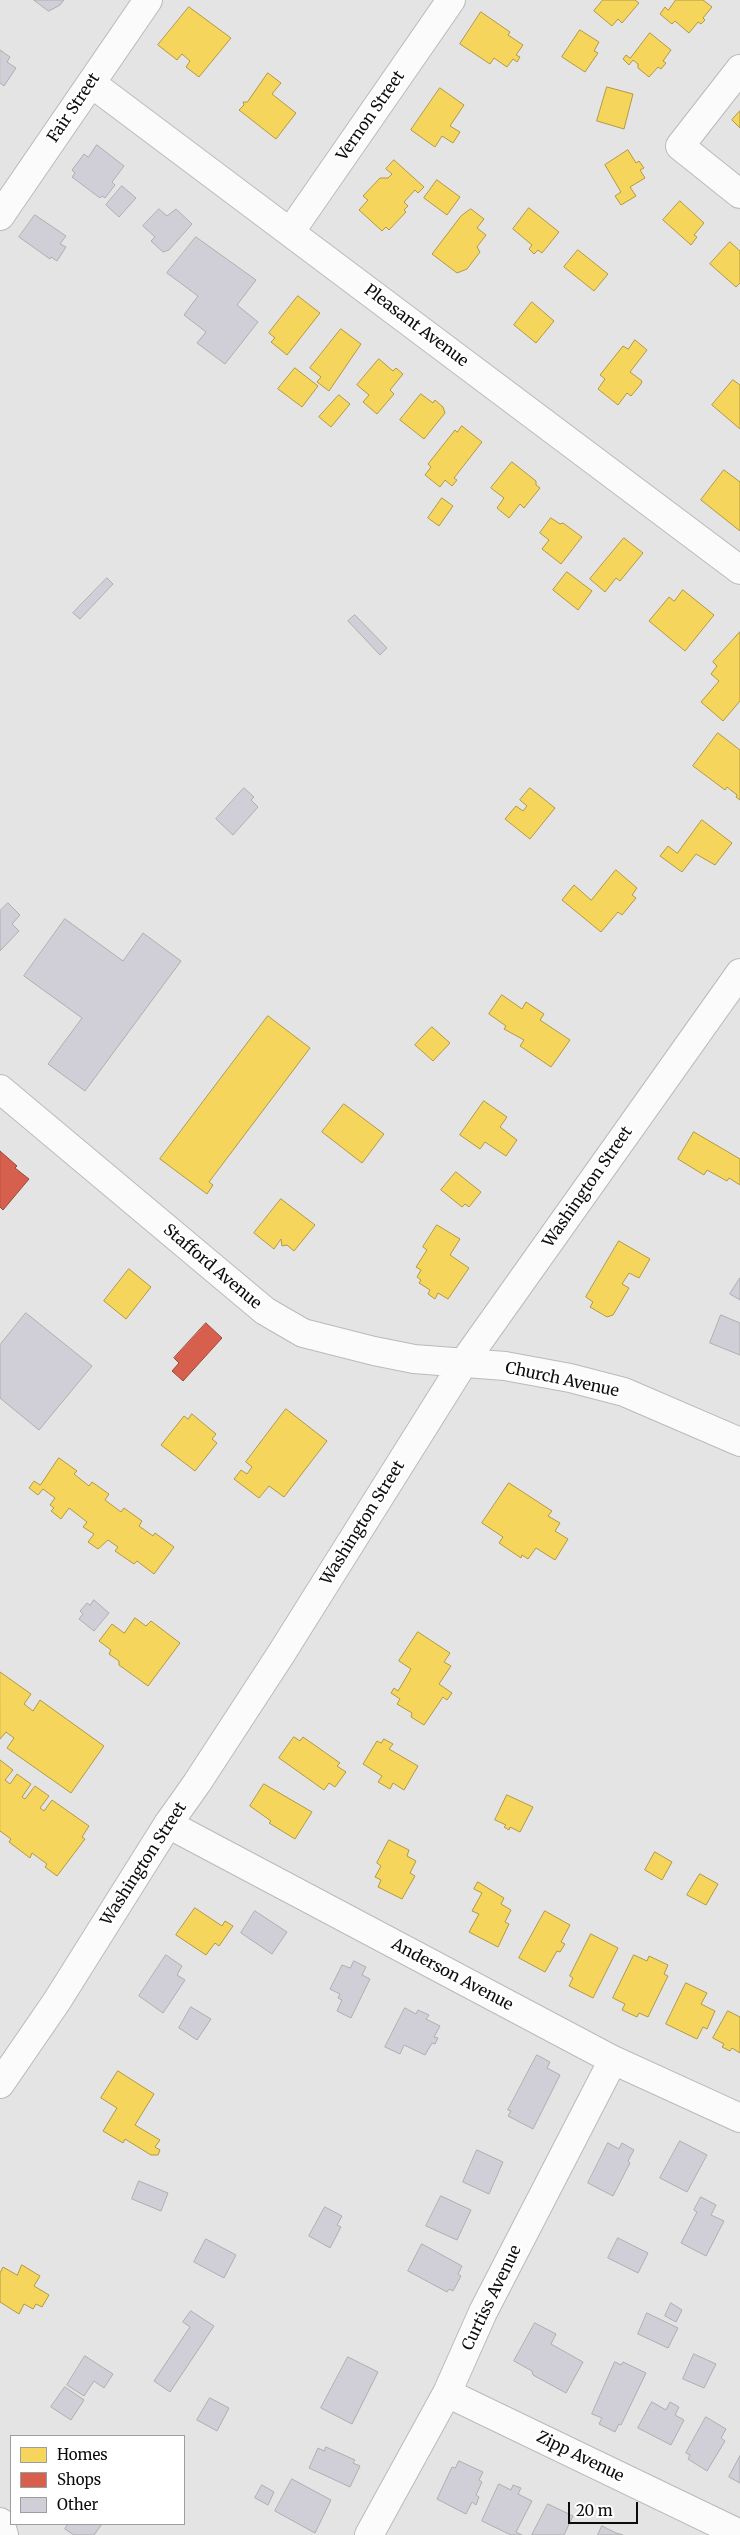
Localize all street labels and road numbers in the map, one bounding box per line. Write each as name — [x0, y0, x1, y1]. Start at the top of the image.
street label: Vernon Street — [333, 67, 409, 165]
street label: Fair Street — [44, 70, 104, 146]
street label: Pleasant Avenue — [360, 281, 472, 371]
street label: Washington Street — [539, 1123, 637, 1251]
street label: Stafford Avenue — [159, 1220, 265, 1314]
street label: Church Avenue — [503, 1359, 621, 1401]
street label: Washington Street — [317, 1457, 409, 1589]
street label: Washington Street — [97, 1799, 191, 1929]
street label: Anderson Avenue — [388, 1935, 516, 2015]
street label: Curtiss Avenue — [458, 2242, 526, 2354]
street label: Zipp Avenue — [533, 2428, 627, 2486]

